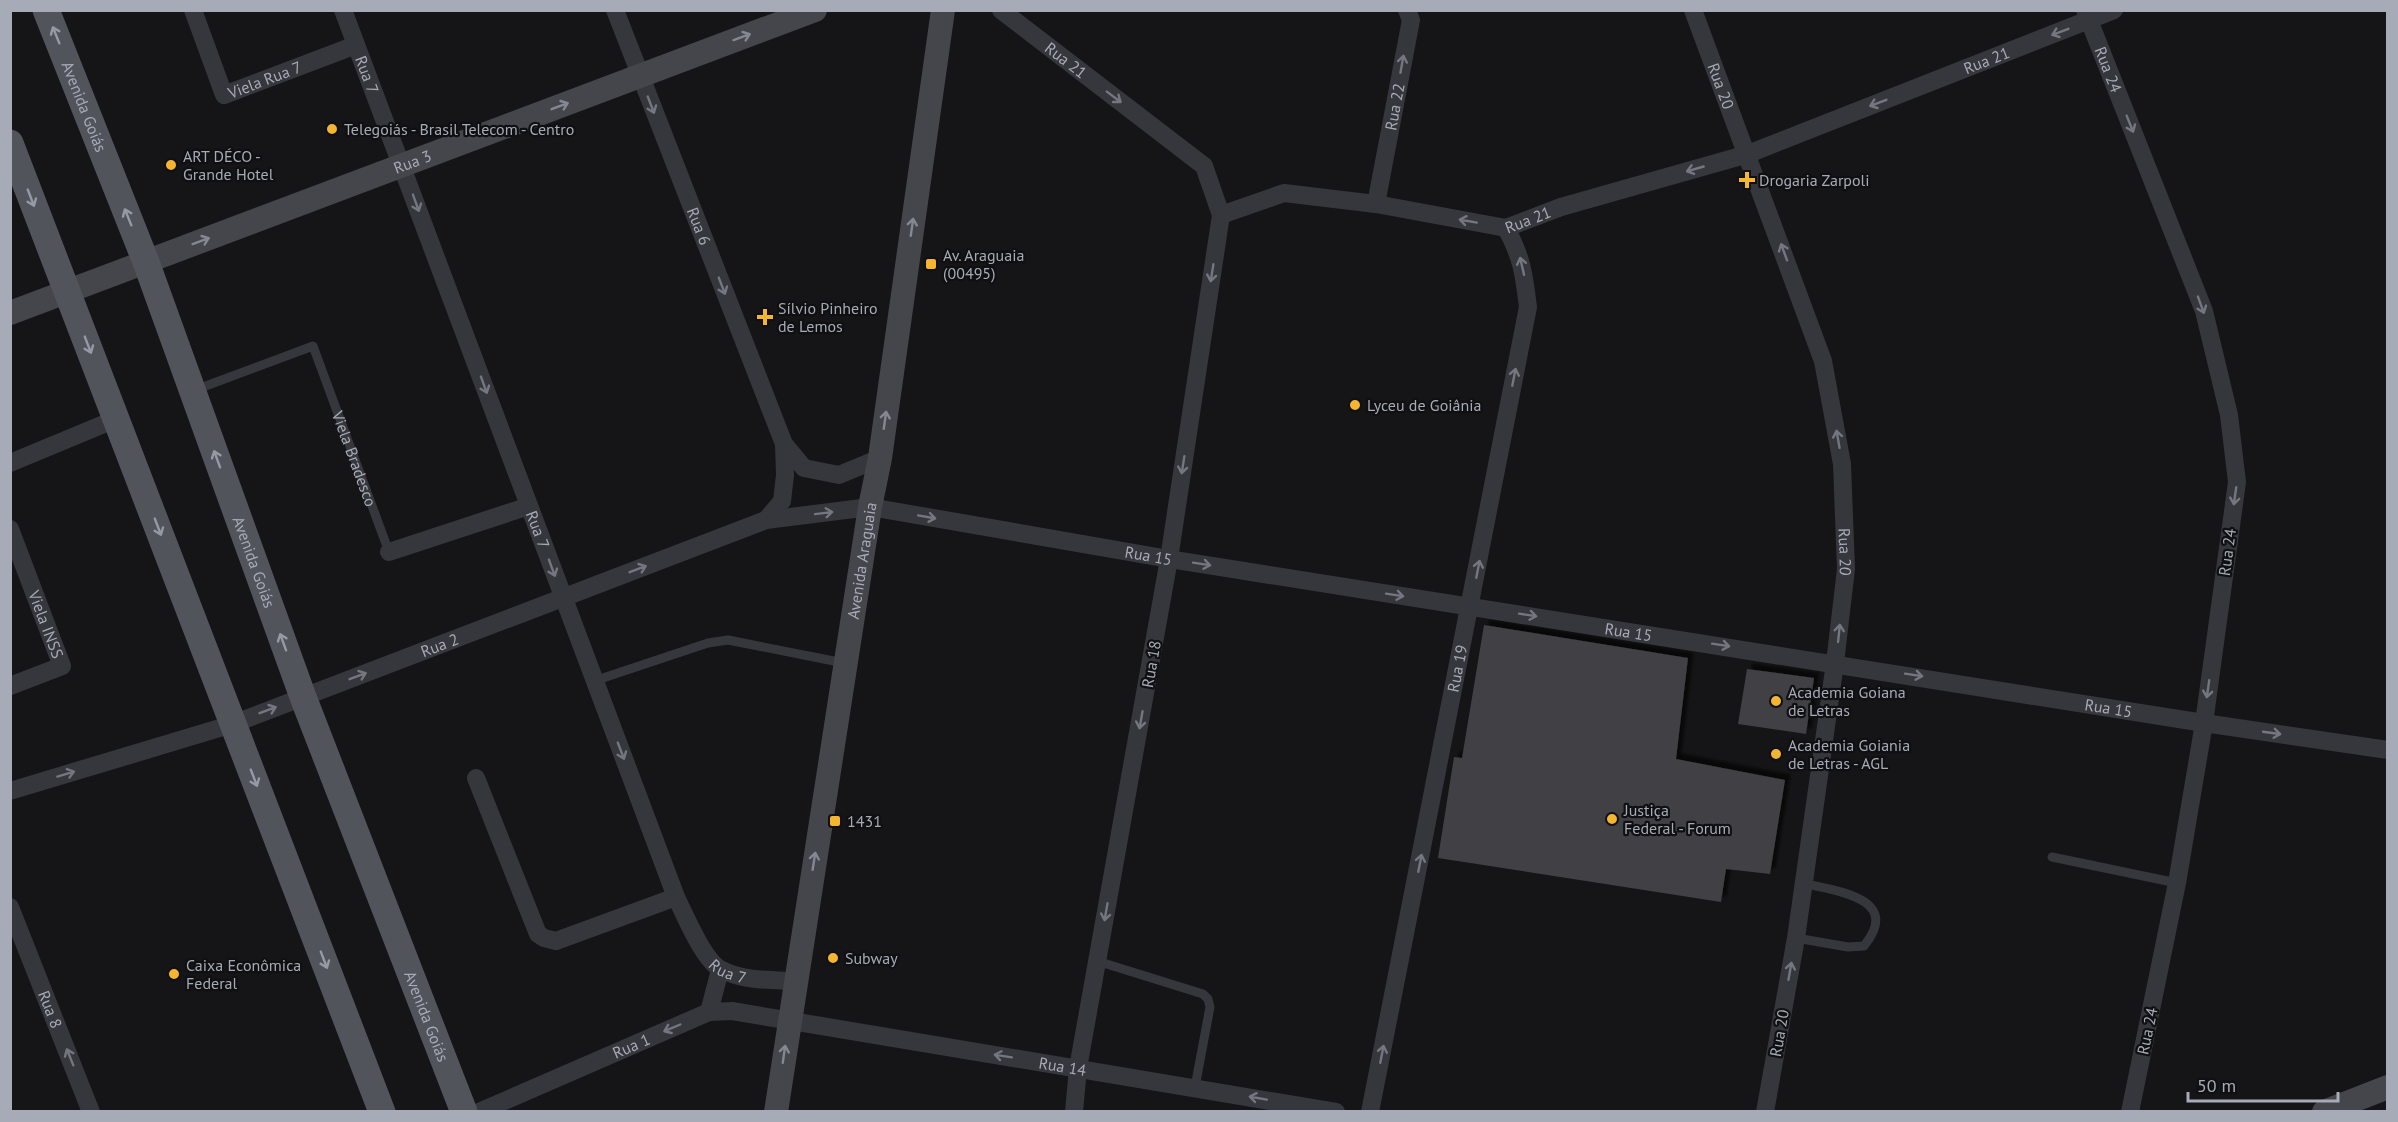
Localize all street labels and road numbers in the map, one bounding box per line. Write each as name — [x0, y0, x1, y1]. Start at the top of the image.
street label: Rua 21 — [1041, 38, 1091, 82]
street label: Rua 21 — [1961, 42, 2012, 78]
street label: Rua 24 — [2090, 44, 2127, 96]
street label: Rua 7 — [351, 53, 383, 96]
street label: Viela Rua 7 — [224, 57, 304, 103]
street label: Avenida Goiás — [57, 58, 111, 155]
street label: Rua 20 — [1703, 60, 1739, 112]
street label: Rua 22 — [1380, 81, 1409, 132]
street label: Rua 3 — [391, 145, 434, 178]
street label: Rua 21 — [1502, 202, 1554, 237]
street label: Rua 6 — [683, 204, 716, 248]
street label: Viela Bradesco — [328, 407, 381, 509]
street label: Avenida Araguaia — [843, 500, 881, 620]
street label: Rua 7 — [522, 508, 554, 551]
street label: Avenida Goiás — [229, 514, 280, 611]
street label: Rua 24 — [2214, 527, 2240, 577]
street label: Rua 20 — [1834, 528, 1856, 577]
street label: Rua 15 — [1123, 541, 1174, 569]
street label: Viela INSS — [24, 587, 68, 661]
street label: Rua 15 — [1603, 618, 1654, 645]
street label: Rua 2 — [418, 629, 461, 661]
street label: Rua 18 — [1137, 639, 1165, 689]
street label: Rua 19 — [1443, 643, 1471, 694]
street label: Rua 15 — [2083, 694, 2134, 721]
street label: Rua 7 — [705, 955, 748, 988]
street label: Avenida Goiás — [400, 968, 454, 1065]
street label: Rua 8 — [34, 988, 67, 1031]
street label: Rua 24 — [2132, 1005, 2162, 1056]
street label: Rua 20 — [1765, 1008, 1793, 1058]
street label: Rua 1 — [609, 1029, 653, 1063]
street label: Rua 14 — [1037, 1052, 1088, 1080]

